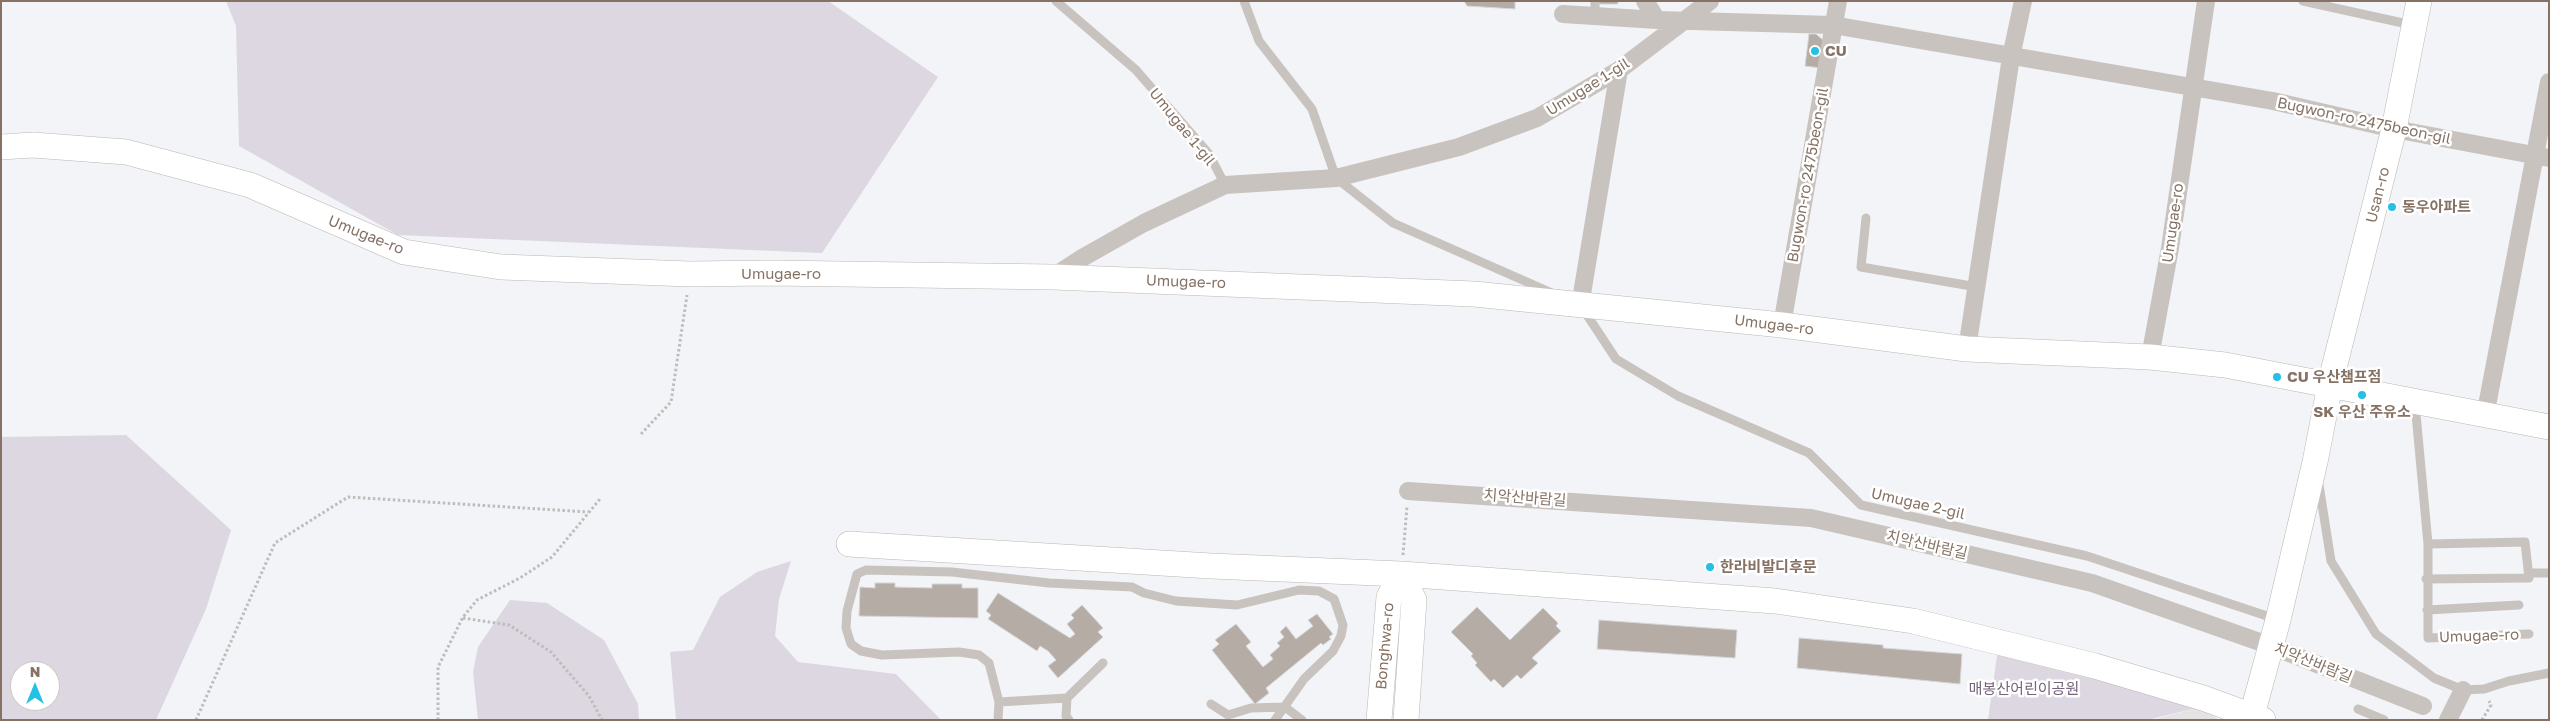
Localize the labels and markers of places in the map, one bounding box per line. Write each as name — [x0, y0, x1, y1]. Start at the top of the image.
place label: CU — [1825, 42, 1847, 60]
marker: CU — [1809, 45, 1821, 57]
place label: 동우아파트 — [2402, 198, 2471, 216]
marker: 동우아파트 — [2386, 201, 2398, 213]
place label: CU 우산챔프점 — [2287, 368, 2381, 386]
marker: CU 우산챔프점 — [2271, 371, 2283, 383]
marker: SK 우산 주유소 — [2356, 389, 2368, 401]
place label: SK 우산 주유소 — [2313, 403, 2411, 421]
place label: 한라비발디후문 — [1720, 558, 1817, 576]
marker: 한라비발디후문 — [1704, 561, 1716, 573]

